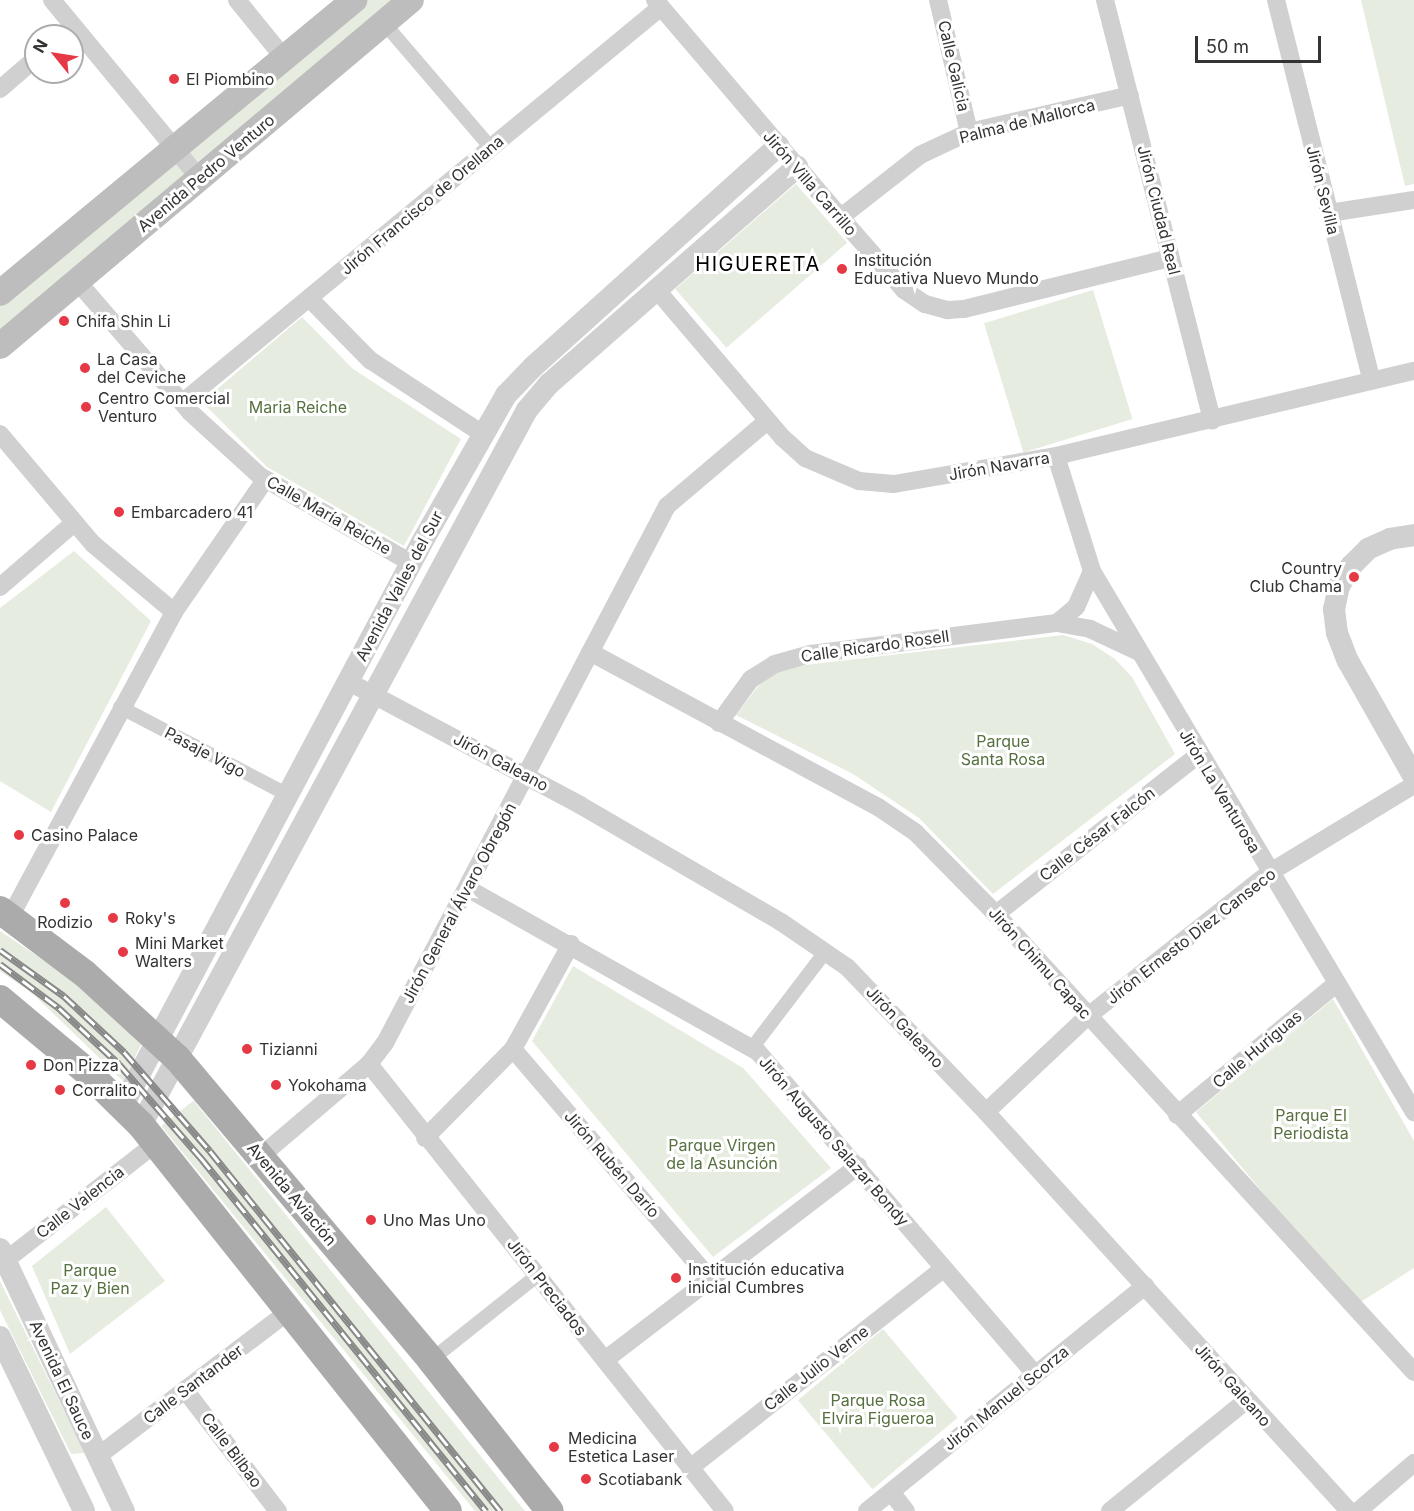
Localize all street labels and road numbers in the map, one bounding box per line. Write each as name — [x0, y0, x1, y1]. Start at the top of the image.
street label: Calle Galicia — [934, 19, 974, 113]
street label: Palma de Mallorca — [957, 95, 1097, 147]
street label: Avenida Pedro Venturo — [134, 110, 278, 236]
street label: Jirón Villa Carrillo — [759, 127, 861, 239]
street label: Jirón Francisco de Orellana — [337, 131, 507, 279]
street label: Jirón Ciudad Real — [1134, 143, 1184, 277]
street label: Jirón Sevilla — [1303, 143, 1343, 237]
street label: Jirón Navarra — [947, 448, 1051, 484]
street label: Calle María Reiche — [263, 472, 395, 558]
street label: Avenida Valles del Sur — [351, 508, 447, 664]
street label: Calle Ricardo Rosell — [800, 626, 950, 666]
street label: Pasaje Vigo — [161, 723, 249, 781]
street label: Jirón La Venturosa — [1175, 725, 1265, 857]
street label: Jirón Galeano — [450, 729, 552, 795]
street label: Calle César Falcón — [1035, 783, 1159, 885]
street label: Jirón General Álvaro Obregón — [398, 799, 520, 1007]
street label: Jirón Ernesto Diez Canseco — [1103, 864, 1279, 1008]
street label: Jirón Chimu Capac — [985, 903, 1095, 1023]
street label: Jirón Galeano — [862, 982, 948, 1072]
street label: Calle Huriguas — [1209, 1006, 1305, 1092]
street label: Jirón Augusto Salazar Bondy — [755, 1052, 913, 1230]
street label: Jirón Rubén Darío — [560, 1107, 664, 1221]
street label: Avenida Aviación — [243, 1139, 341, 1249]
street label: Calle Valencia — [32, 1162, 128, 1242]
street label: Jirón Preciados — [503, 1235, 591, 1339]
street label: Avenida El Sauce — [26, 1317, 98, 1443]
street label: Calle Julio Verne — [760, 1321, 872, 1415]
street label: Calle Santander — [139, 1340, 247, 1428]
street label: Jirón Galeano — [1191, 1340, 1275, 1430]
street label: Jirón Manuel Scorza — [940, 1342, 1072, 1454]
street label: Calle Bilbao — [198, 1409, 266, 1491]

